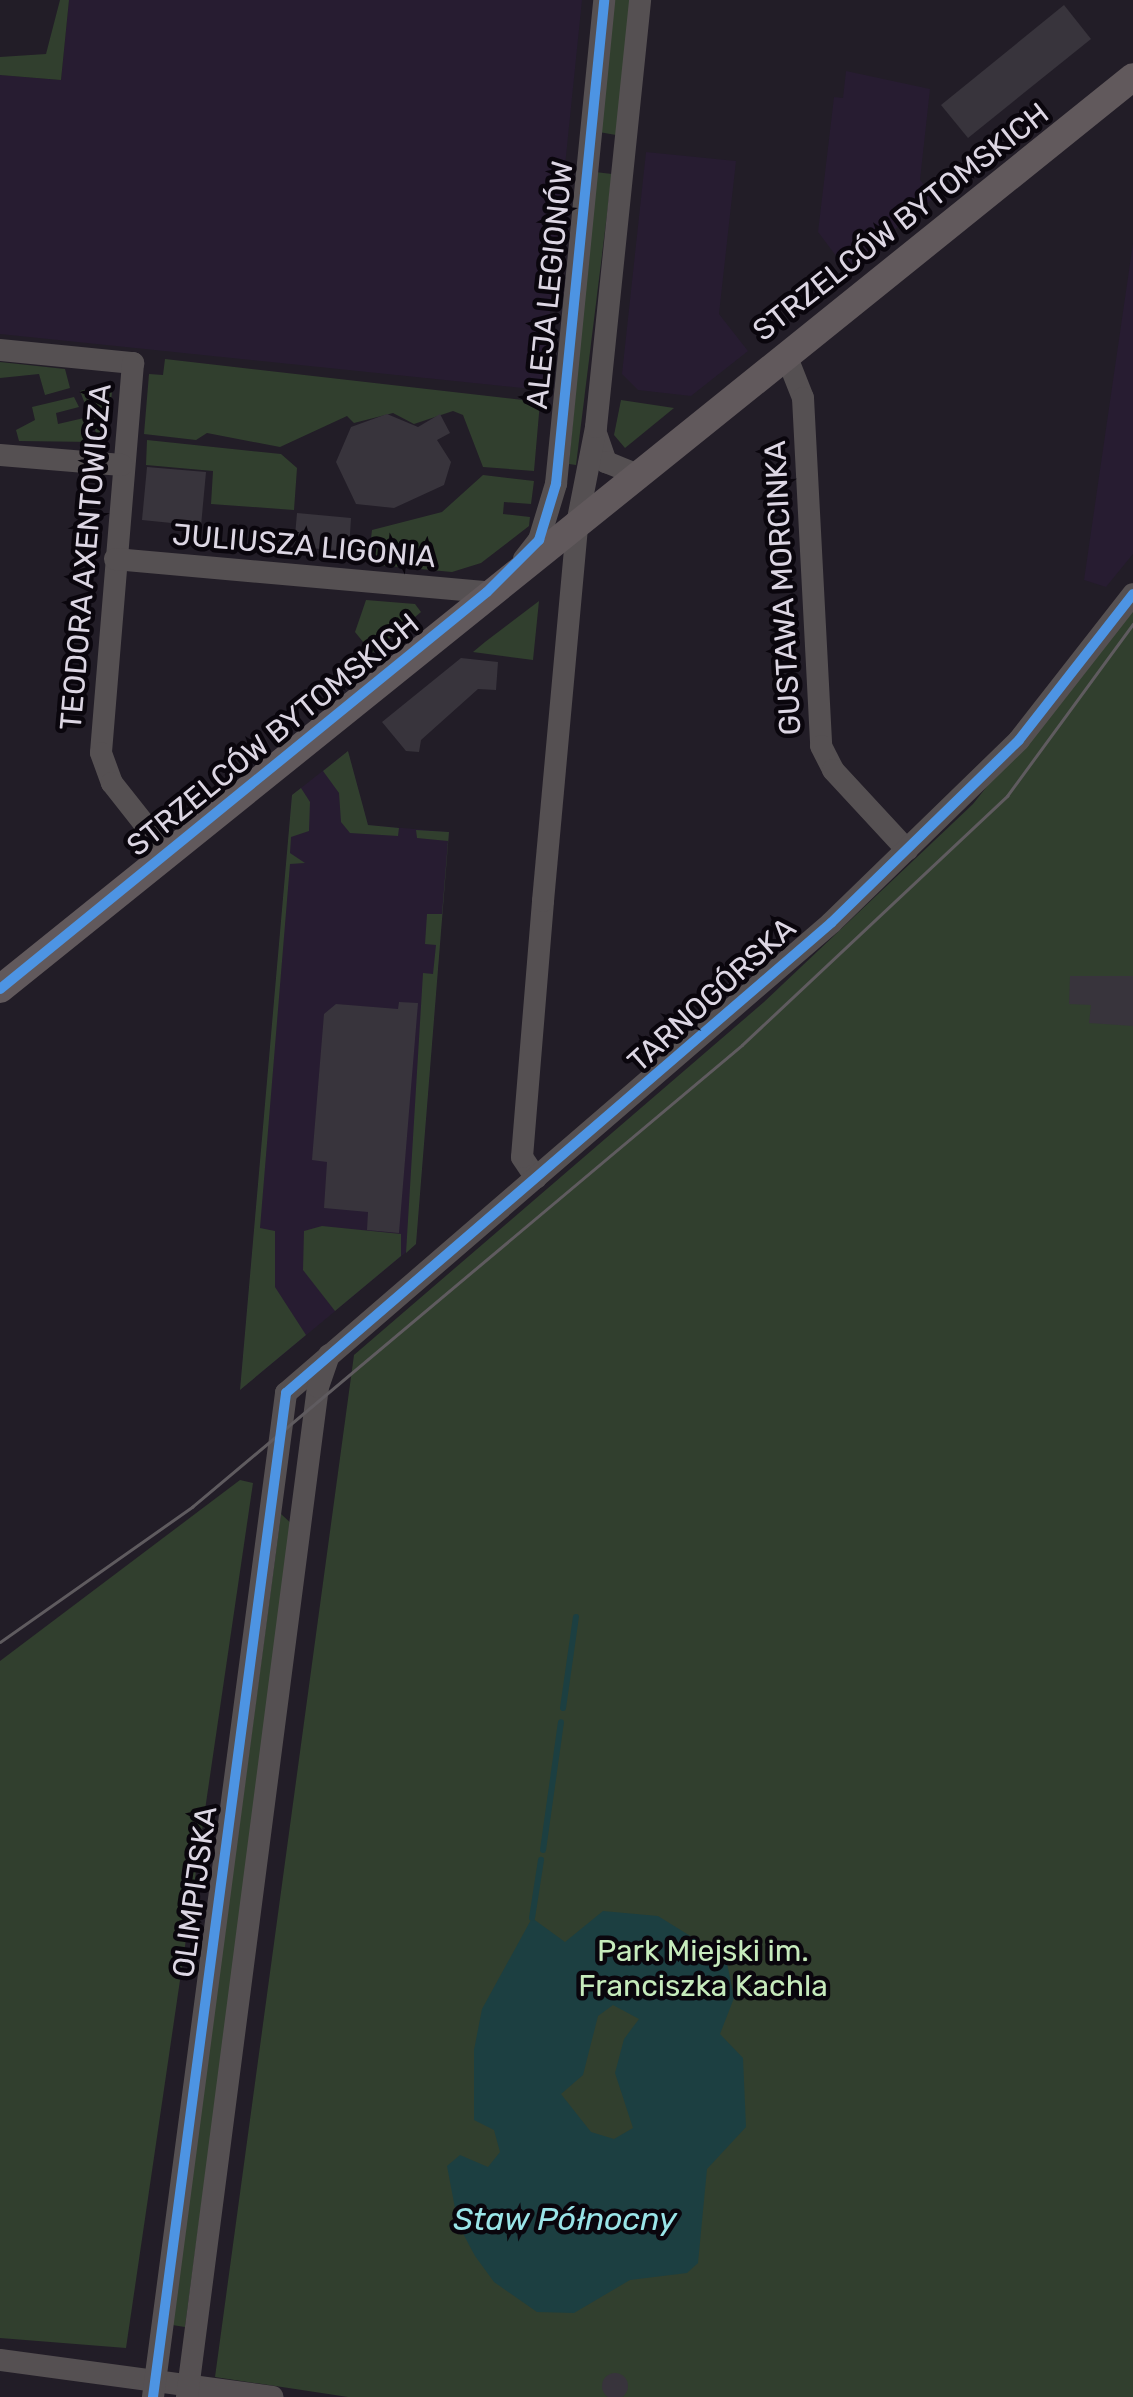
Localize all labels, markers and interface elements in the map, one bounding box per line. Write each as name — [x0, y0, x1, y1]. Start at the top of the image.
street label: STRZELCÓW BYTOMSKICH — [746, 95, 1056, 349]
street label: ALEJA LEGIONÓW — [519, 159, 581, 411]
street label: TEODORA AXENTOWICZA — [53, 382, 119, 732]
street label: GUSTAWA MORCINKA — [757, 439, 809, 737]
street label: JULIUSZA LIGONIA — [170, 517, 438, 575]
street label: STRZELCÓW BYTOMSKICH — [120, 606, 426, 864]
street label: TARNOGÓRSKA — [621, 910, 803, 1080]
street label: OLIMPIJSKA — [165, 1804, 225, 1980]
park label: Park Miejski im. Franciszka Kachla — [578, 1933, 828, 2004]
water label: Staw Północny — [453, 2200, 677, 2238]

